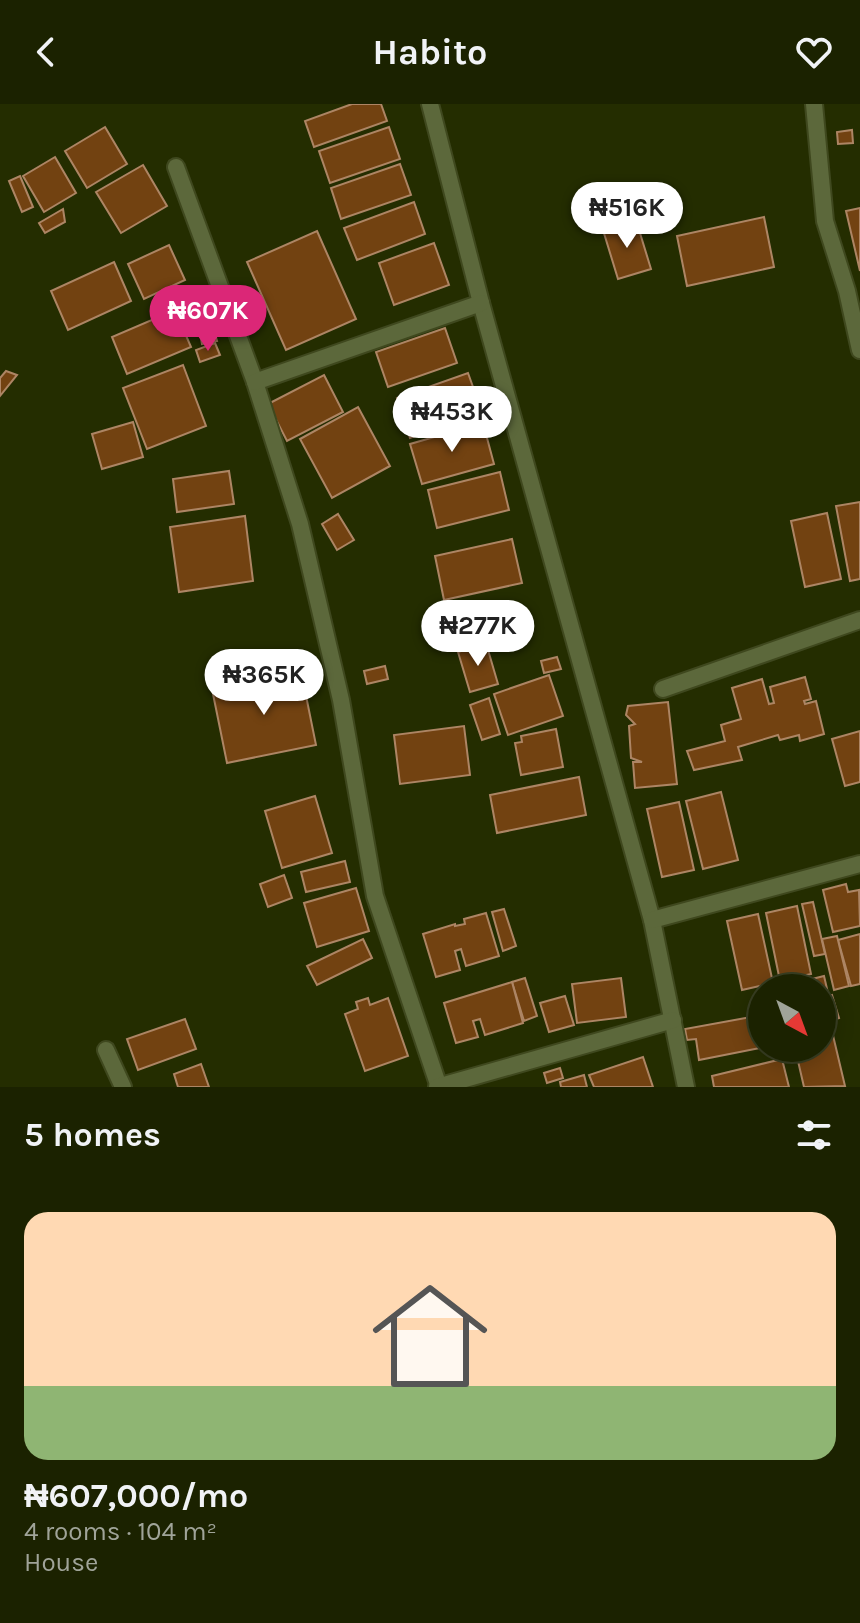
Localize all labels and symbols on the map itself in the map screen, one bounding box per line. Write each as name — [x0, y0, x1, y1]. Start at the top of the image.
pin: ₦516K — [571, 182, 683, 250]
pin: ₦607K — [152, 285, 264, 353]
pin: ₦453K — [396, 386, 508, 454]
pin: ₦277K — [422, 600, 534, 668]
pin: ₦365K — [208, 649, 320, 717]
north arrow — [748, 974, 836, 1062]

